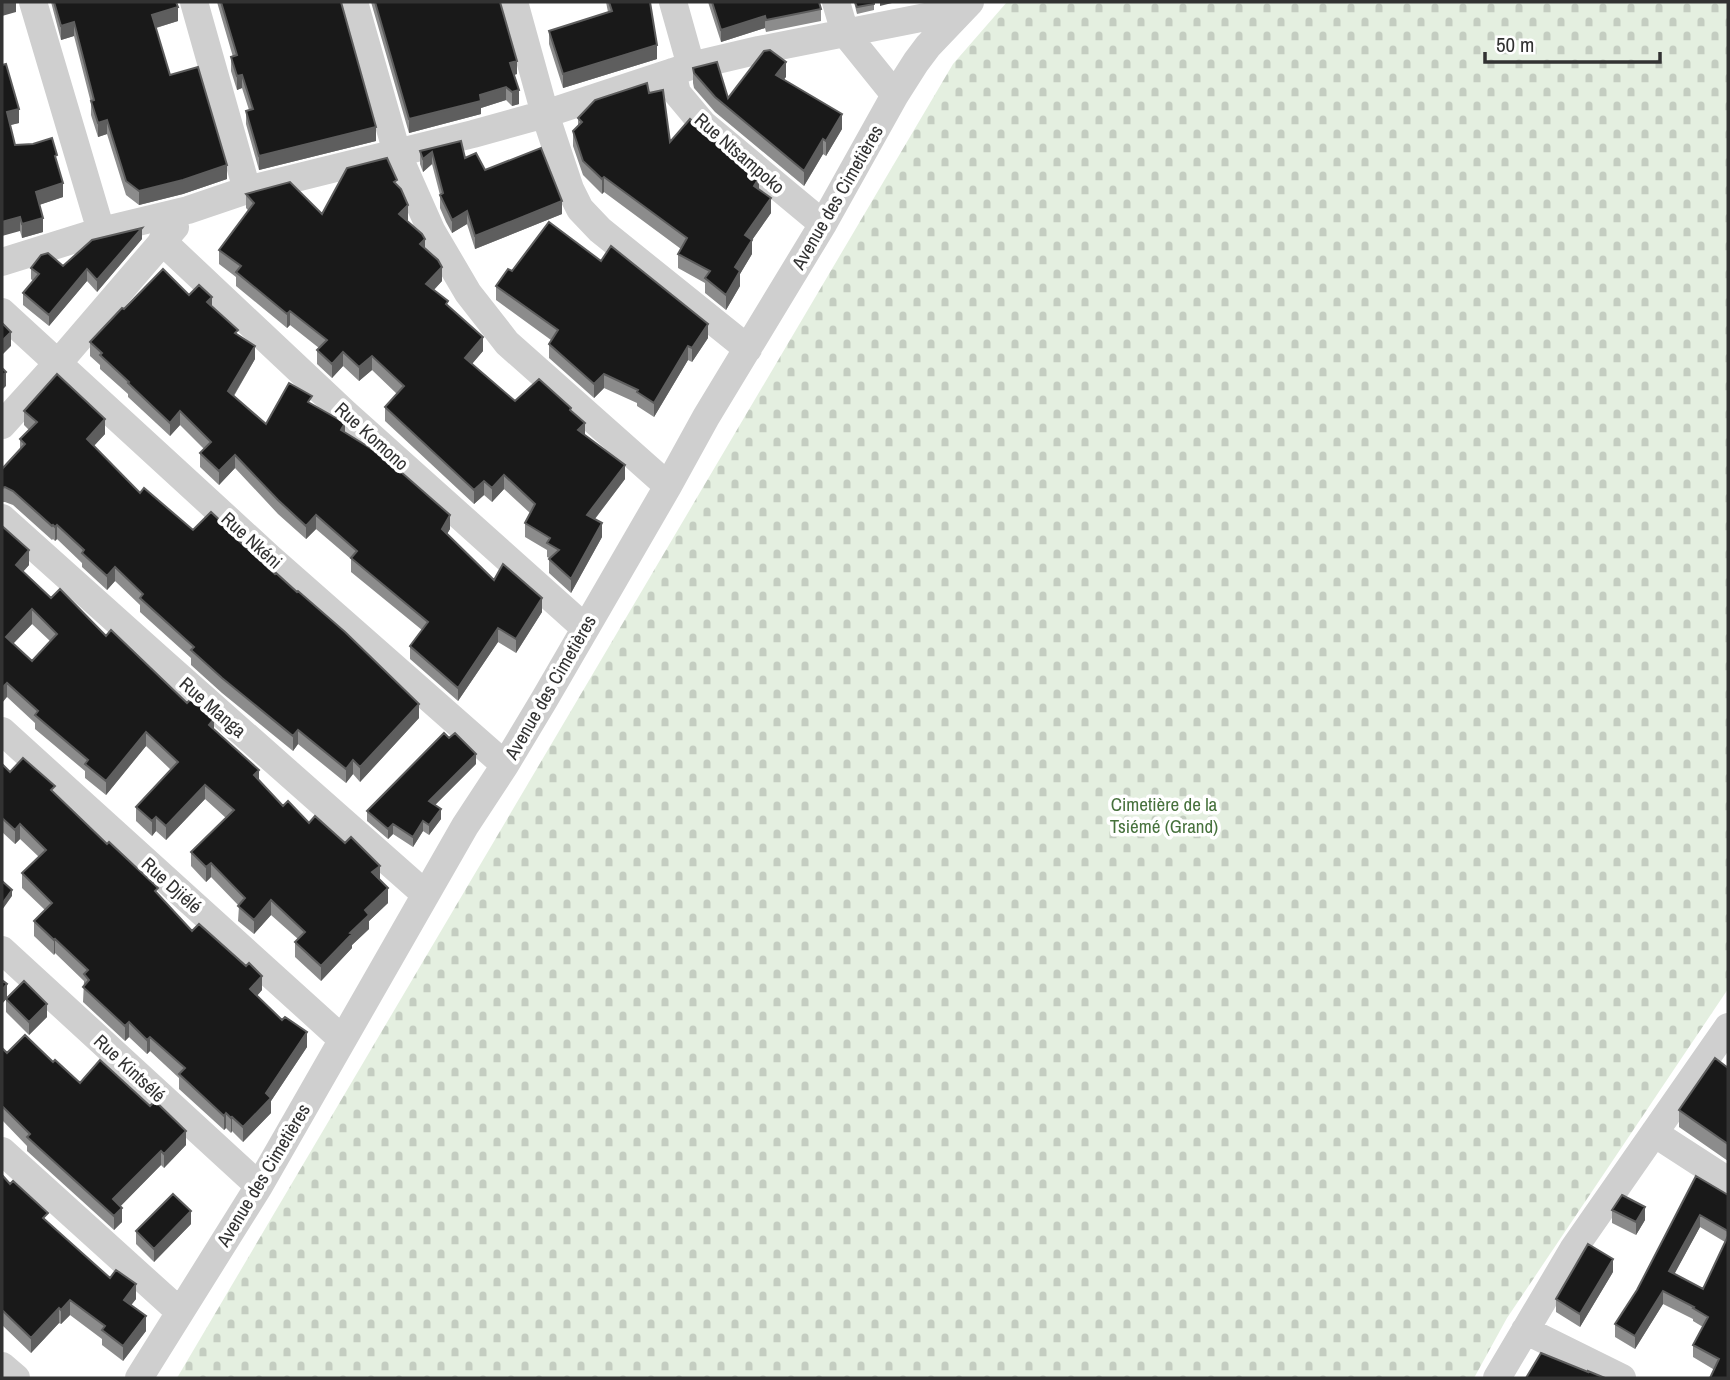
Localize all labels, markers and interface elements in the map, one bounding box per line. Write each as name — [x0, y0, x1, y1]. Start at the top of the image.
scale bar — [1485, 21, 1660, 65]
text: 50 m — [1496, 30, 1534, 59]
street label: Rue Ntsampoko — [689, 107, 791, 199]
street label: Avenue des Cimetières — [785, 120, 889, 275]
street label: Rue Komono — [330, 396, 414, 476]
street label: Rue Nkéni — [216, 506, 288, 574]
street label: Avenue des Cimetières — [498, 610, 602, 765]
street label: Rue Manga — [174, 671, 252, 743]
park label: Cimetière de la Tsiémé (Grand) — [1110, 791, 1218, 839]
street label: Rue Djiélé — [136, 851, 208, 919]
street label: Rue Kintsélé — [89, 1028, 171, 1108]
street label: Avenue des Cimetières — [209, 1098, 316, 1252]

